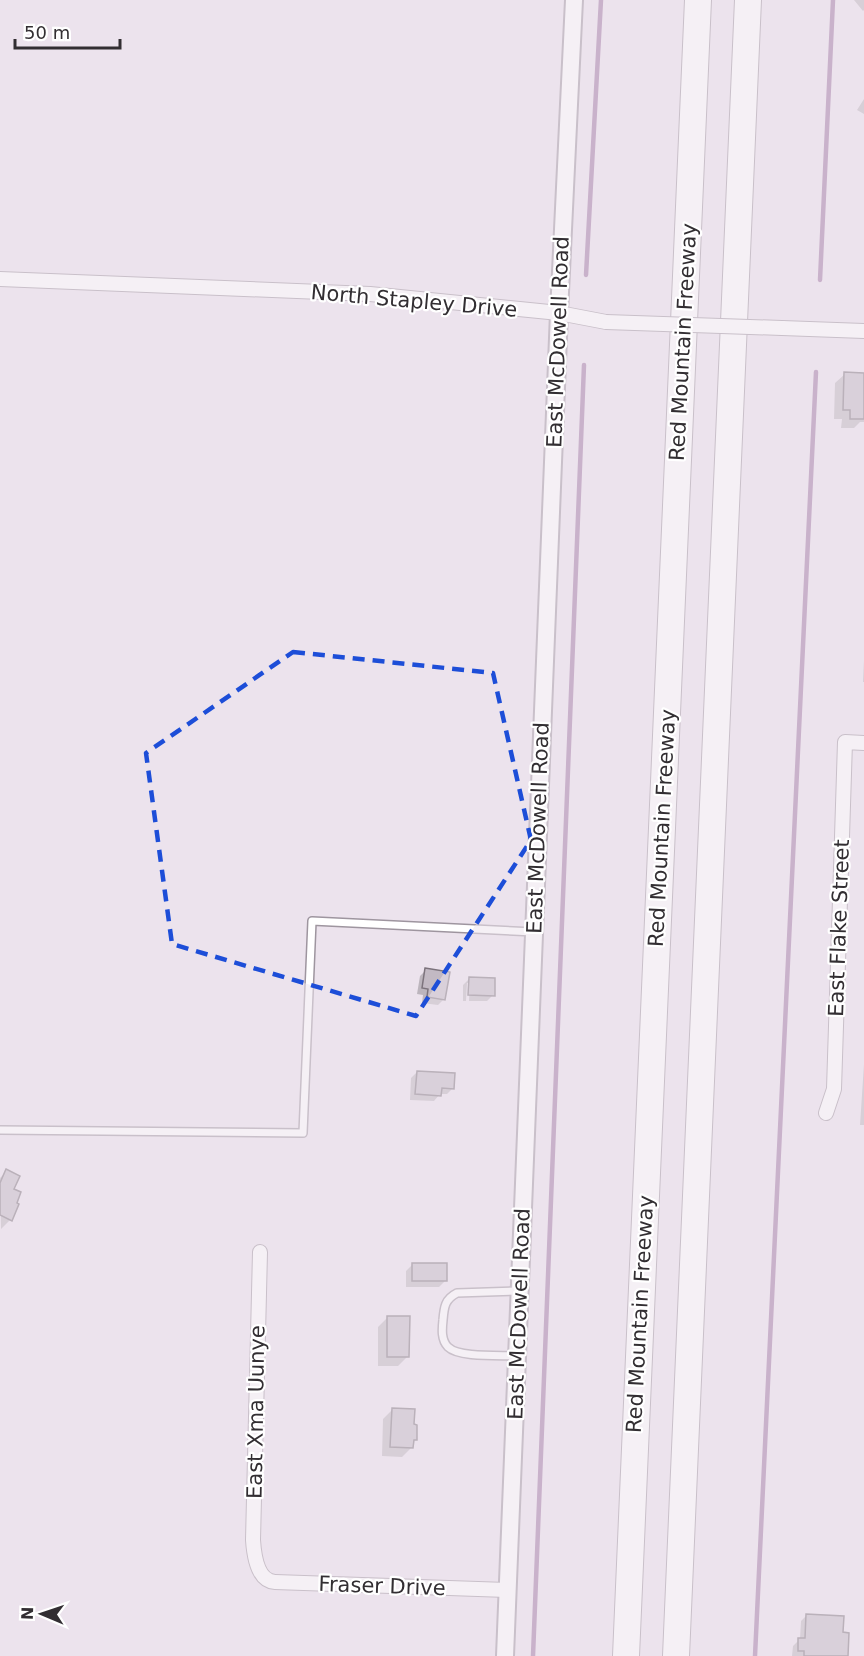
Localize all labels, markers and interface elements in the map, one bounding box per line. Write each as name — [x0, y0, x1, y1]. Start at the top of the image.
scale bar — [15, 12, 120, 50]
text: 50 m — [24, 22, 70, 43]
street label: Red Mountain Freeway — [665, 222, 701, 462]
street label: East McDowell Road — [542, 236, 574, 448]
street label: North Stapley Drive — [310, 280, 518, 322]
street label: Red Mountain Freeway — [644, 708, 680, 948]
street label: East McDowell Road — [522, 722, 554, 934]
street label: East Flake Street — [824, 839, 854, 1017]
street label: Red Mountain Freeway — [622, 1194, 658, 1434]
street label: East McDowell Road — [503, 1208, 535, 1420]
street label: East Xma Uunye — [242, 1325, 270, 1499]
street label: Fraser Drive — [318, 1572, 446, 1600]
north arrow — [12, 1584, 72, 1644]
text: N — [18, 1606, 37, 1621]

